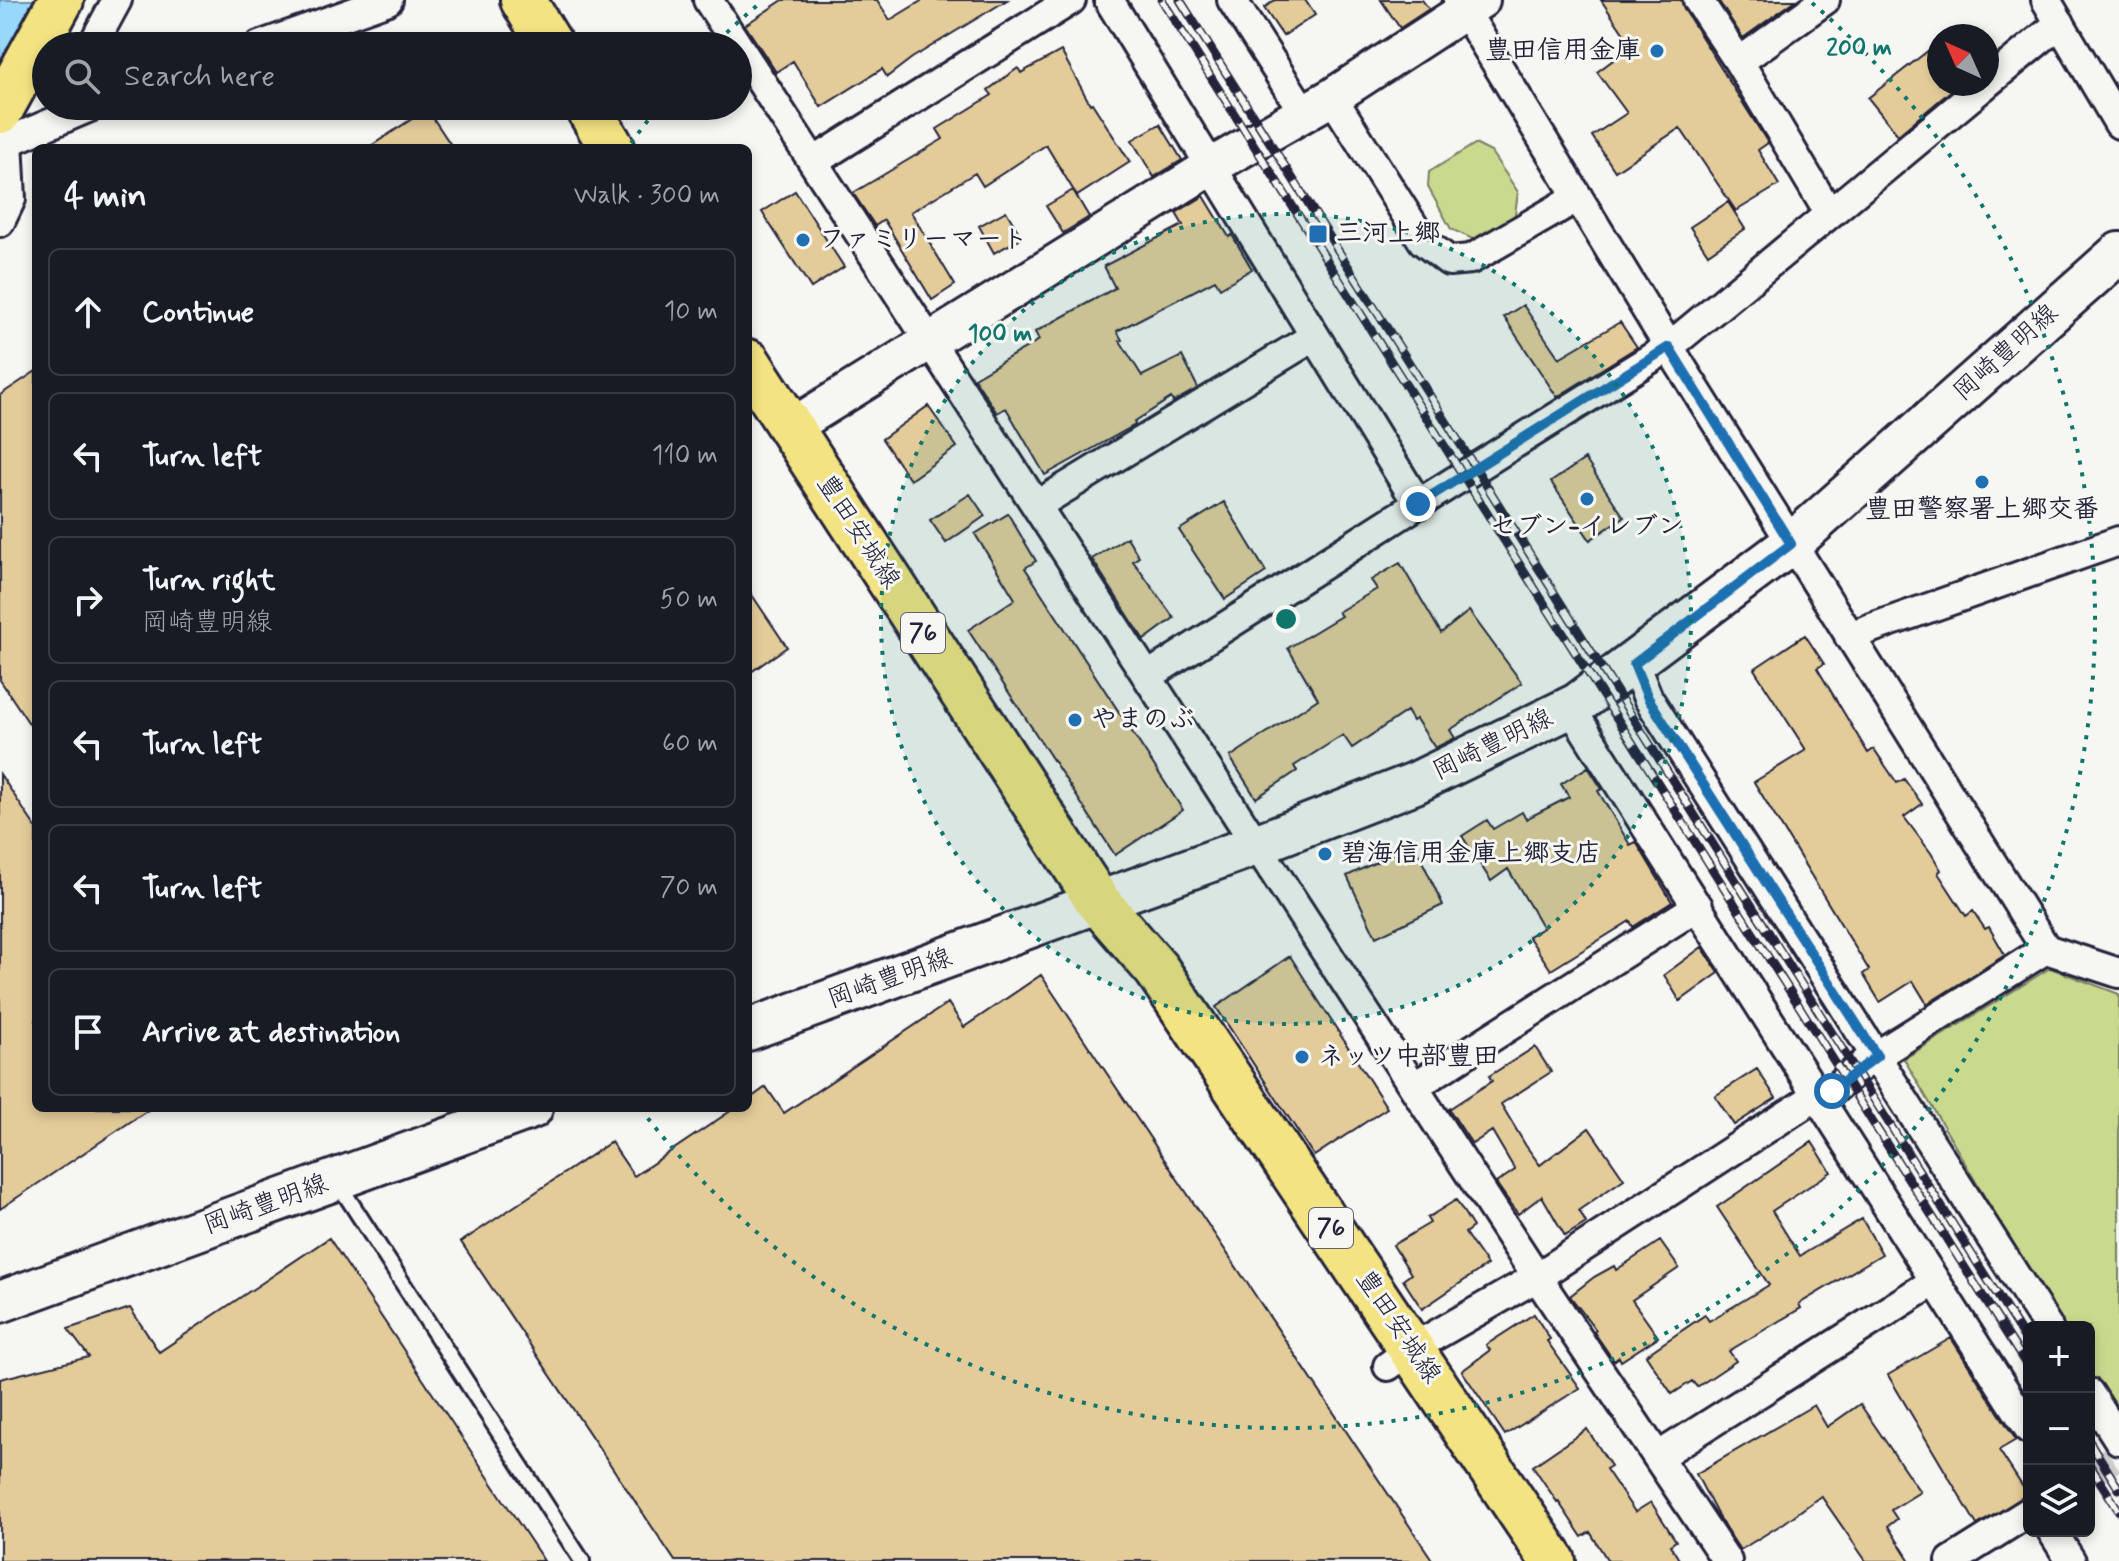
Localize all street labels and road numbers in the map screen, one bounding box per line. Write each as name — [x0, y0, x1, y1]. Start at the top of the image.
street label: 岡崎豊明線 — [1946, 297, 2066, 409]
street label: 豊田安城線 — [808, 468, 908, 596]
road number: 76 — [901, 613, 945, 653]
street label: 岡崎豊明線 — [1427, 701, 1559, 789]
street label: 岡崎豊明線 — [823, 941, 957, 1017]
street label: 岡崎豊明線 — [199, 1167, 333, 1243]
road number: 76 — [1309, 1208, 1353, 1248]
street label: 豊田安城線 — [1348, 1264, 1448, 1390]

